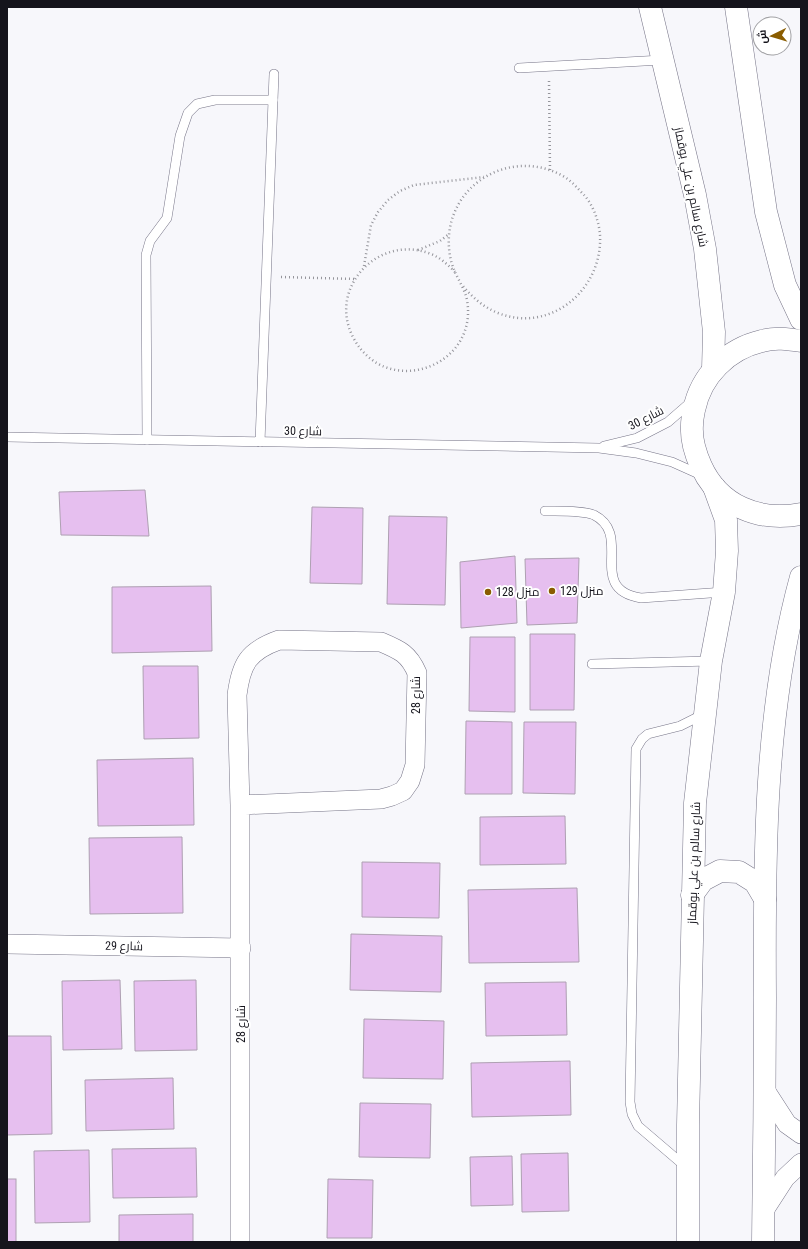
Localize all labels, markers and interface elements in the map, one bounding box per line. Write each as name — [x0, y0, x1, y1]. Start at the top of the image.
north arrow — [752, 16, 792, 56]
text: ش — [755, 29, 770, 44]
street label: شارع سالم بن علي بوقماز — [668, 125, 711, 249]
street label: شارع 30 — [626, 403, 667, 434]
street label: شارع 30 — [284, 424, 322, 439]
place label: منزل 129 — [560, 584, 603, 598]
place label: منزل 128 — [496, 585, 539, 599]
marker: منزل 129 — [547, 586, 557, 596]
marker: منزل 128 — [483, 587, 493, 597]
street label: شارع 28 — [409, 676, 424, 714]
street label: شارع سالم بن علي بوقماز — [685, 801, 706, 926]
street label: شارع 29 — [105, 939, 143, 954]
street label: شارع 28 — [234, 1005, 249, 1043]

